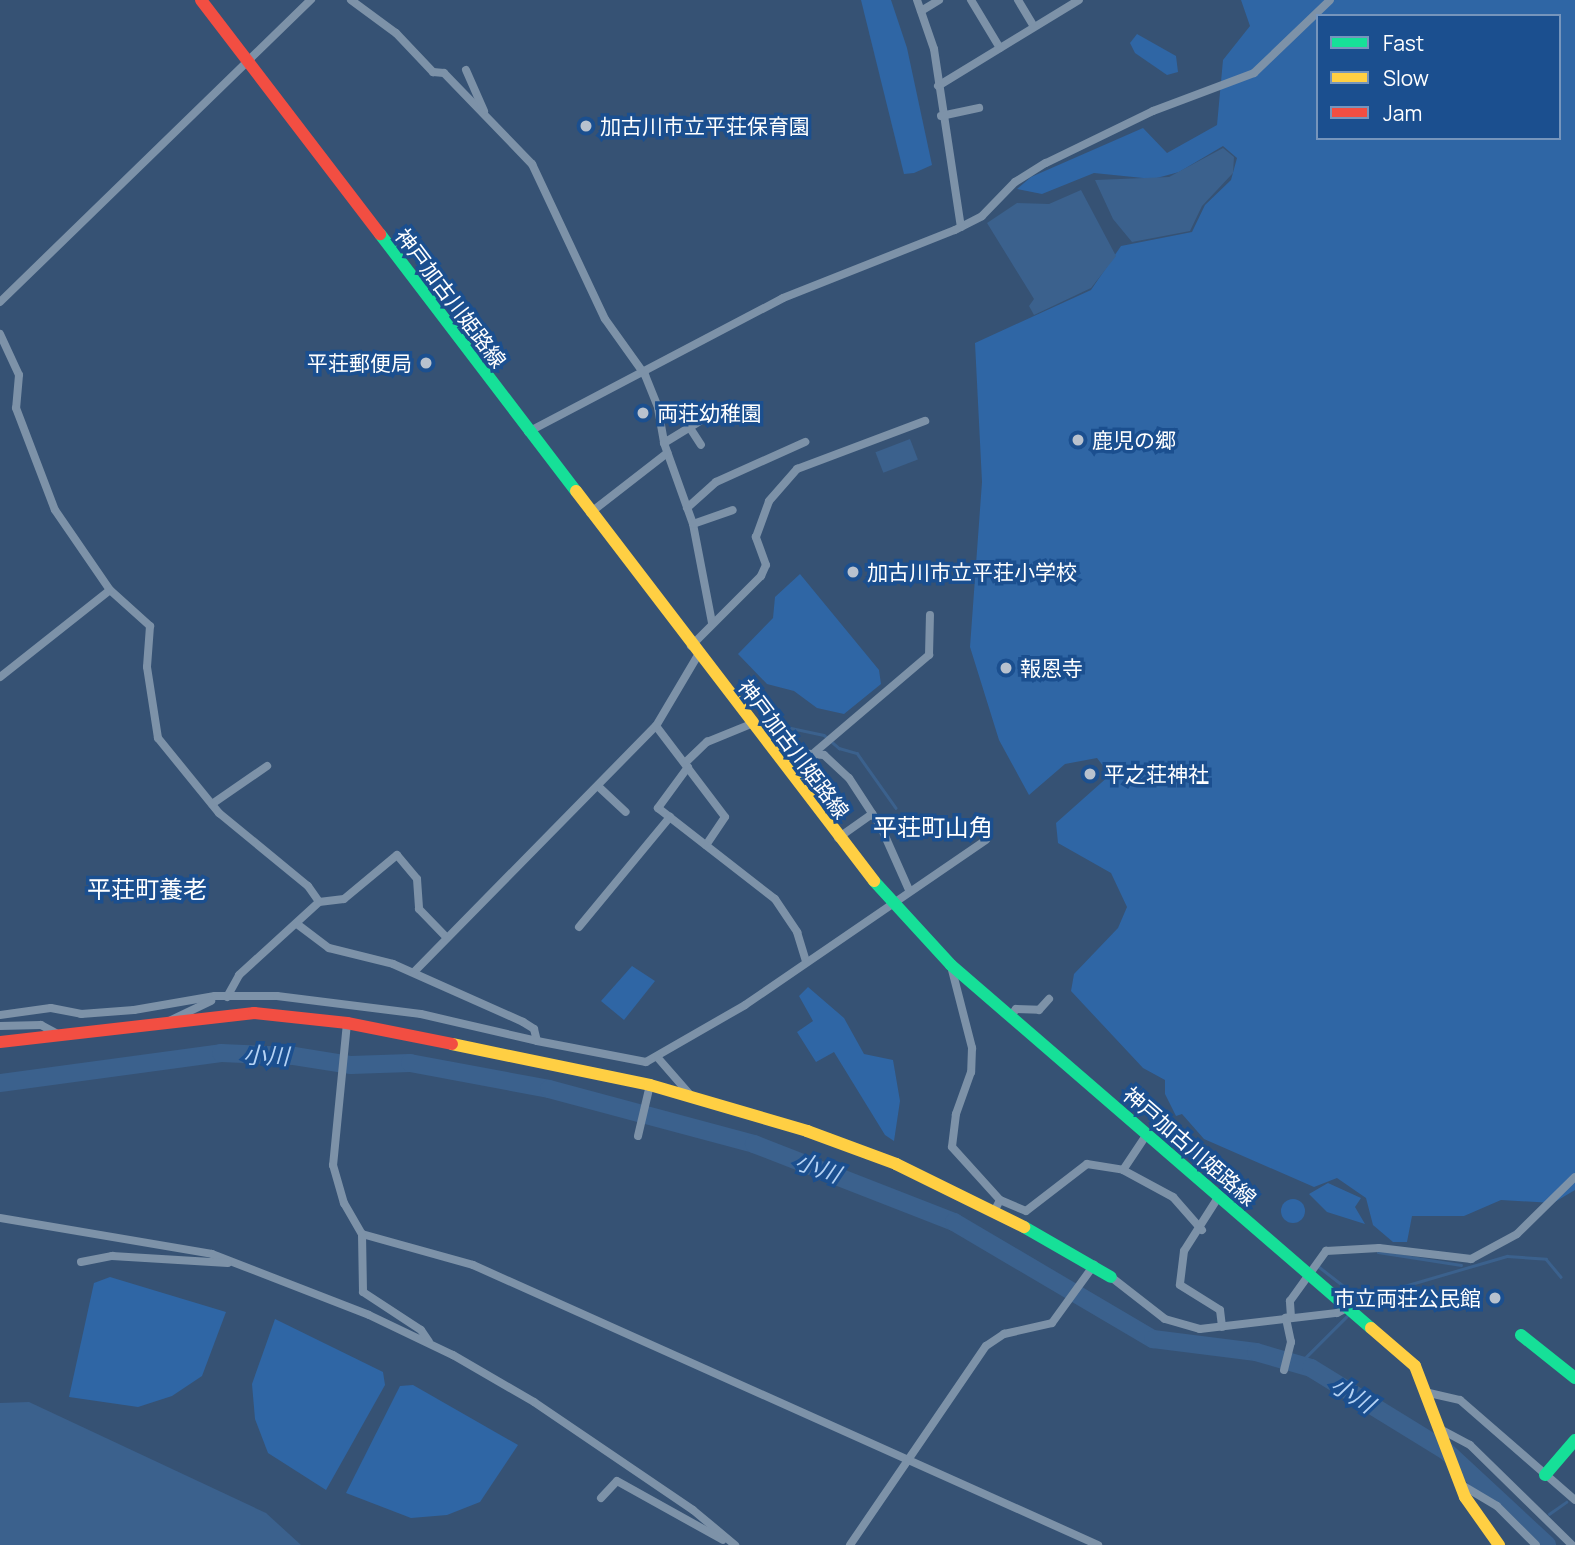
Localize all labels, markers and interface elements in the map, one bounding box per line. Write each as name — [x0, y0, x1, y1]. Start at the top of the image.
legend — [1316, 14, 1561, 140]
text: Fast — [1383, 29, 1424, 57]
text: Slow — [1383, 64, 1429, 92]
text: Jam — [1383, 99, 1422, 127]
place label: 加古川市立平荘保育園 — [600, 113, 810, 139]
marker: 加古川市立平荘保育園 — [578, 118, 594, 134]
street label: 神戸加古川姫路線 — [390, 223, 512, 373]
place label: 平荘郵便局 — [307, 350, 412, 376]
marker: 平荘郵便局 — [418, 355, 434, 371]
place label: 両荘幼稚園 — [657, 400, 762, 426]
marker: 両荘幼稚園 — [635, 405, 651, 421]
place label: 鹿児の郷 — [1092, 427, 1176, 453]
marker: 鹿児の郷 — [1070, 432, 1086, 448]
place label: 加古川市立平荘小学校 — [867, 559, 1077, 585]
marker: 加古川市立平荘小学校 — [845, 564, 861, 580]
place label: 報恩寺 — [1020, 655, 1083, 681]
marker: 報恩寺 — [998, 660, 1014, 676]
street label: 神戸加古川姫路線 — [733, 674, 855, 824]
place label: 平之荘神社 — [1104, 761, 1209, 787]
marker: 平之荘神社 — [1082, 766, 1098, 782]
district label: 平荘町山角 — [873, 813, 993, 841]
district label: 平荘町養老 — [87, 875, 207, 903]
water label: 小川 — [243, 1040, 289, 1070]
street label: 神戸加古川姫路線 — [1118, 1081, 1262, 1211]
water label: 小川 — [792, 1146, 844, 1188]
place label: 市立両荘公民館 — [1334, 1285, 1481, 1311]
marker: 市立両荘公民館 — [1487, 1290, 1503, 1306]
water label: 小川 — [1326, 1370, 1380, 1418]

